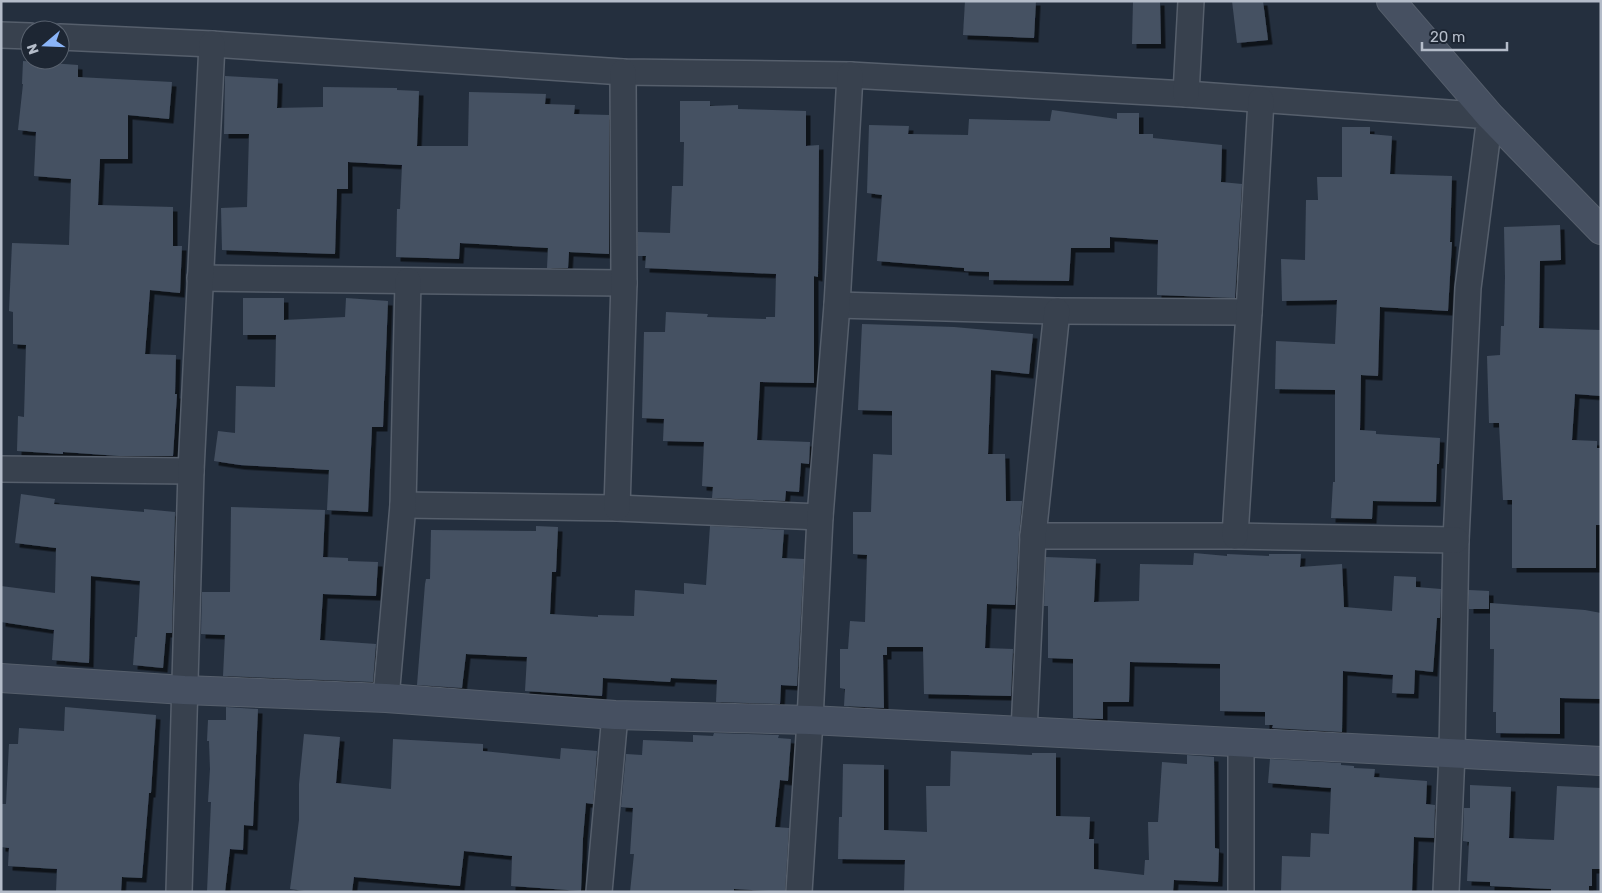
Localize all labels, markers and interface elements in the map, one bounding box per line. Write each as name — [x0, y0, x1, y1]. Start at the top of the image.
north arrow — [20, 20, 70, 70]
scale bar — [1422, 20, 1507, 52]
text: 20 m — [1430, 28, 1465, 46]
text: N — [24, 42, 43, 57]

